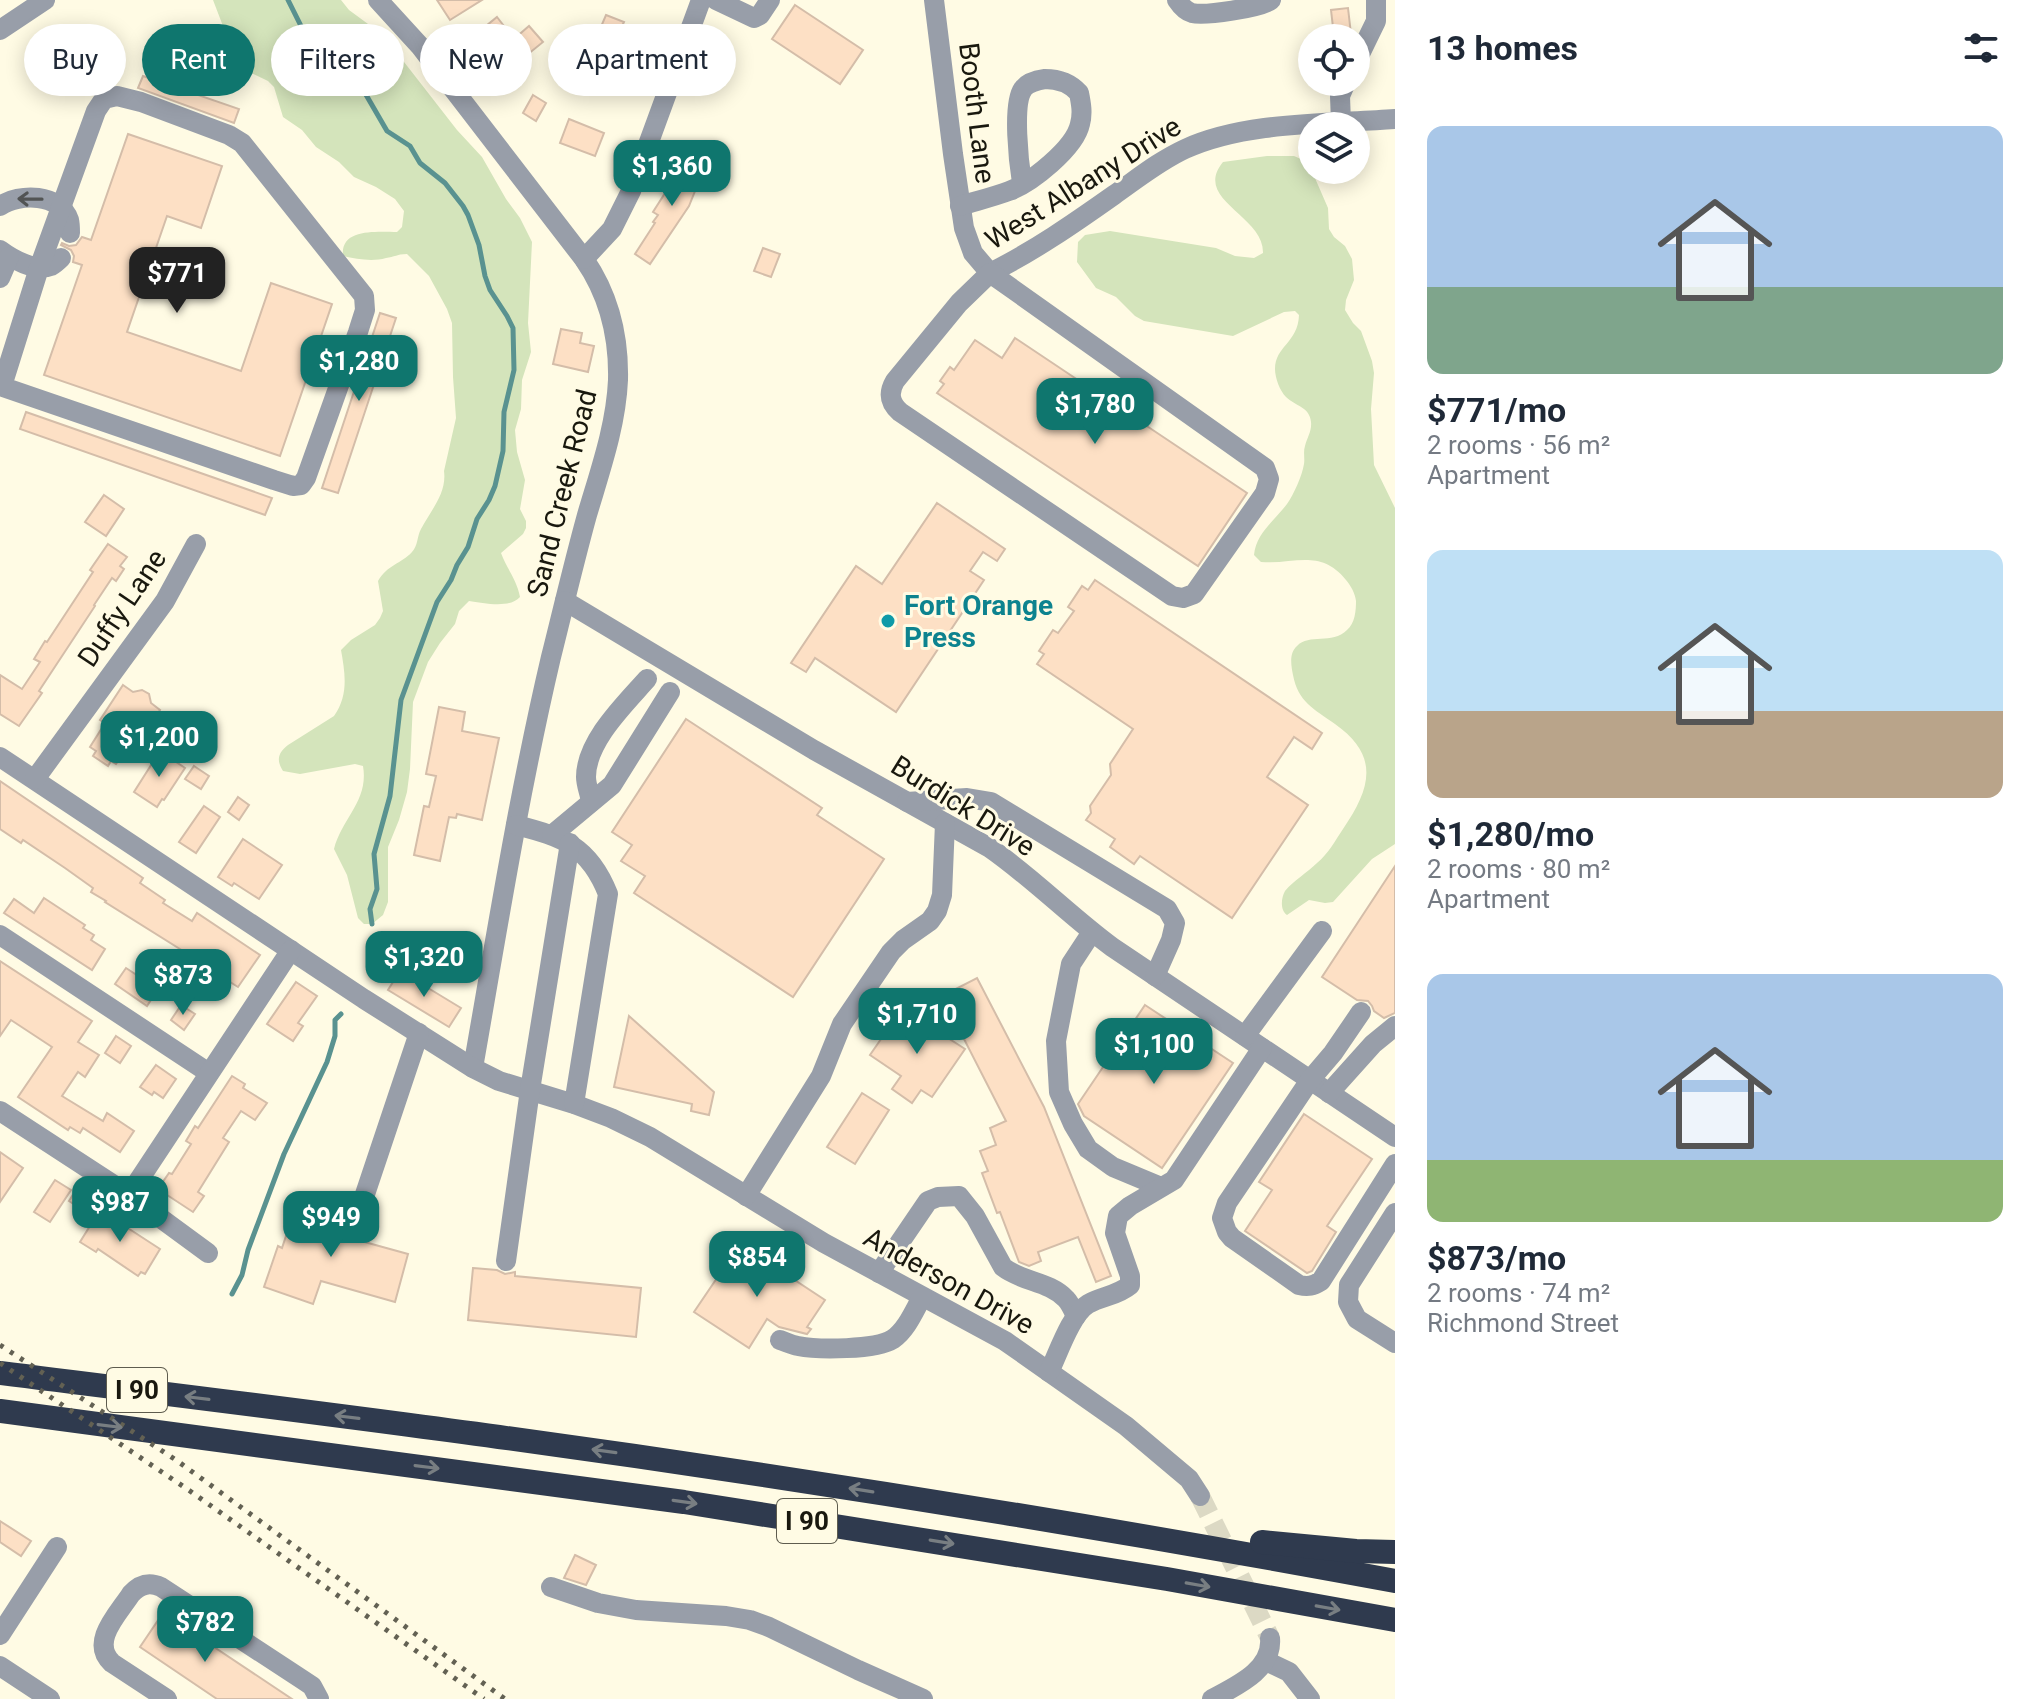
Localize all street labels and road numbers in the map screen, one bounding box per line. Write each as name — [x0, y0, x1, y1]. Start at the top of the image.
street label: Booth Lane — [952, 41, 1002, 185]
street label: West Albany Drive — [979, 110, 1187, 256]
street label: Sand Creek Road — [520, 386, 604, 600]
street label: Duffy Lane — [71, 543, 173, 673]
street label: Burdick Drive — [885, 749, 1041, 863]
street label: Anderson Drive — [858, 1221, 1040, 1341]
road number: I 90 — [107, 1368, 167, 1412]
road number: I 90 — [777, 1499, 837, 1543]

